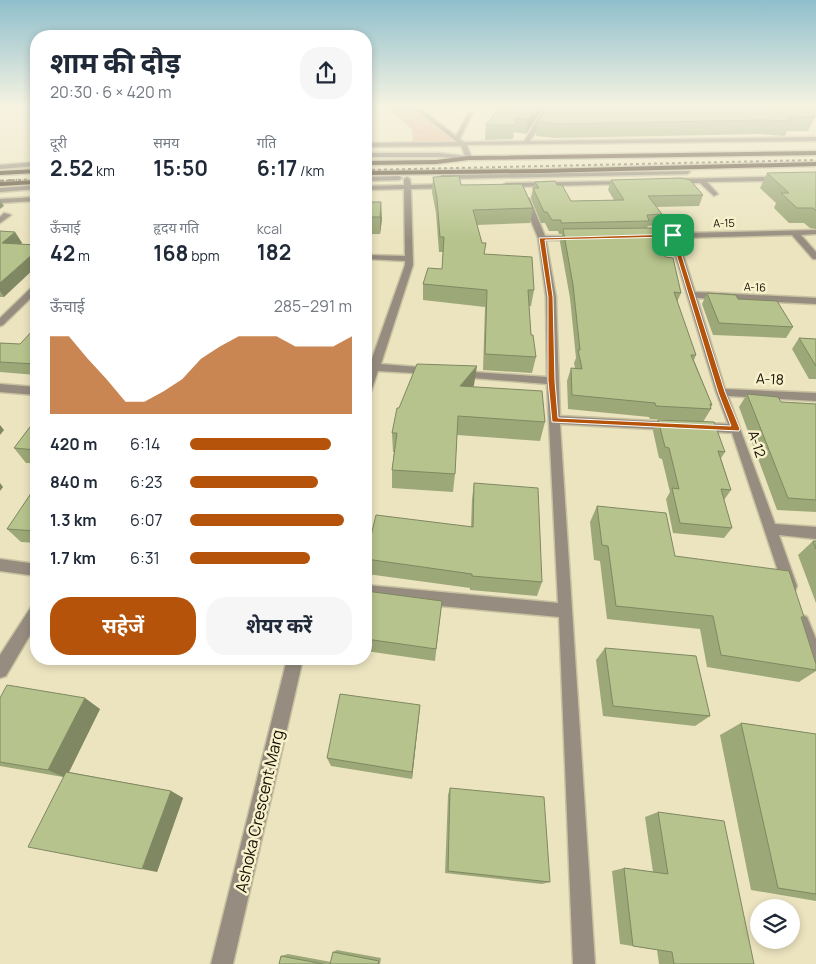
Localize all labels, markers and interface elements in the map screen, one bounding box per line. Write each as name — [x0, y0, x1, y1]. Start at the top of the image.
text: शाम की दौड़ — [50, 43, 180, 81]
button: share — [300, 47, 352, 99]
text: 20:30 · 6 × 420 m — [50, 81, 172, 103]
text: दूरी — [50, 133, 67, 152]
text: समय — [153, 133, 179, 152]
text: गति — [257, 133, 276, 152]
text: 2.52 — [50, 154, 93, 182]
text: 15:50 — [153, 154, 208, 182]
text: 6:17 — [257, 154, 297, 182]
text: km — [93, 161, 115, 180]
text: /km — [297, 161, 324, 180]
pin — [652, 214, 694, 256]
street label: A-15 — [713, 215, 735, 230]
text: ऊँचाई — [50, 218, 80, 237]
text: हृदय गति — [153, 218, 199, 237]
text: kcal — [257, 219, 282, 238]
icon: arrive — [659, 221, 687, 249]
text: 182 — [257, 238, 291, 266]
text: 42 — [50, 239, 75, 267]
text: 168 — [153, 239, 188, 267]
text: m — [75, 246, 90, 265]
text: bpm — [188, 246, 220, 265]
street label: A-16 — [744, 278, 767, 295]
text: ऊँचाई — [50, 295, 85, 317]
text: 285–291 m — [274, 295, 352, 317]
street label: A-18 — [756, 368, 784, 389]
street label: A-12 — [744, 428, 771, 460]
text: 420 m — [50, 433, 97, 455]
text: 6:14 — [130, 433, 160, 455]
text: 840 m — [50, 471, 98, 493]
text: 6:23 — [130, 471, 163, 493]
text: 1.3 km — [50, 509, 97, 531]
text: 6:07 — [130, 509, 163, 531]
text: 1.7 km — [50, 547, 96, 569]
text: 6:31 — [130, 547, 160, 569]
button: सहेजें — [50, 597, 196, 655]
button: शेयर करें — [206, 597, 352, 655]
street label: Ashoka Crescent Marg — [230, 727, 288, 895]
map controls — [750, 899, 800, 949]
button: layers — [750, 899, 800, 949]

